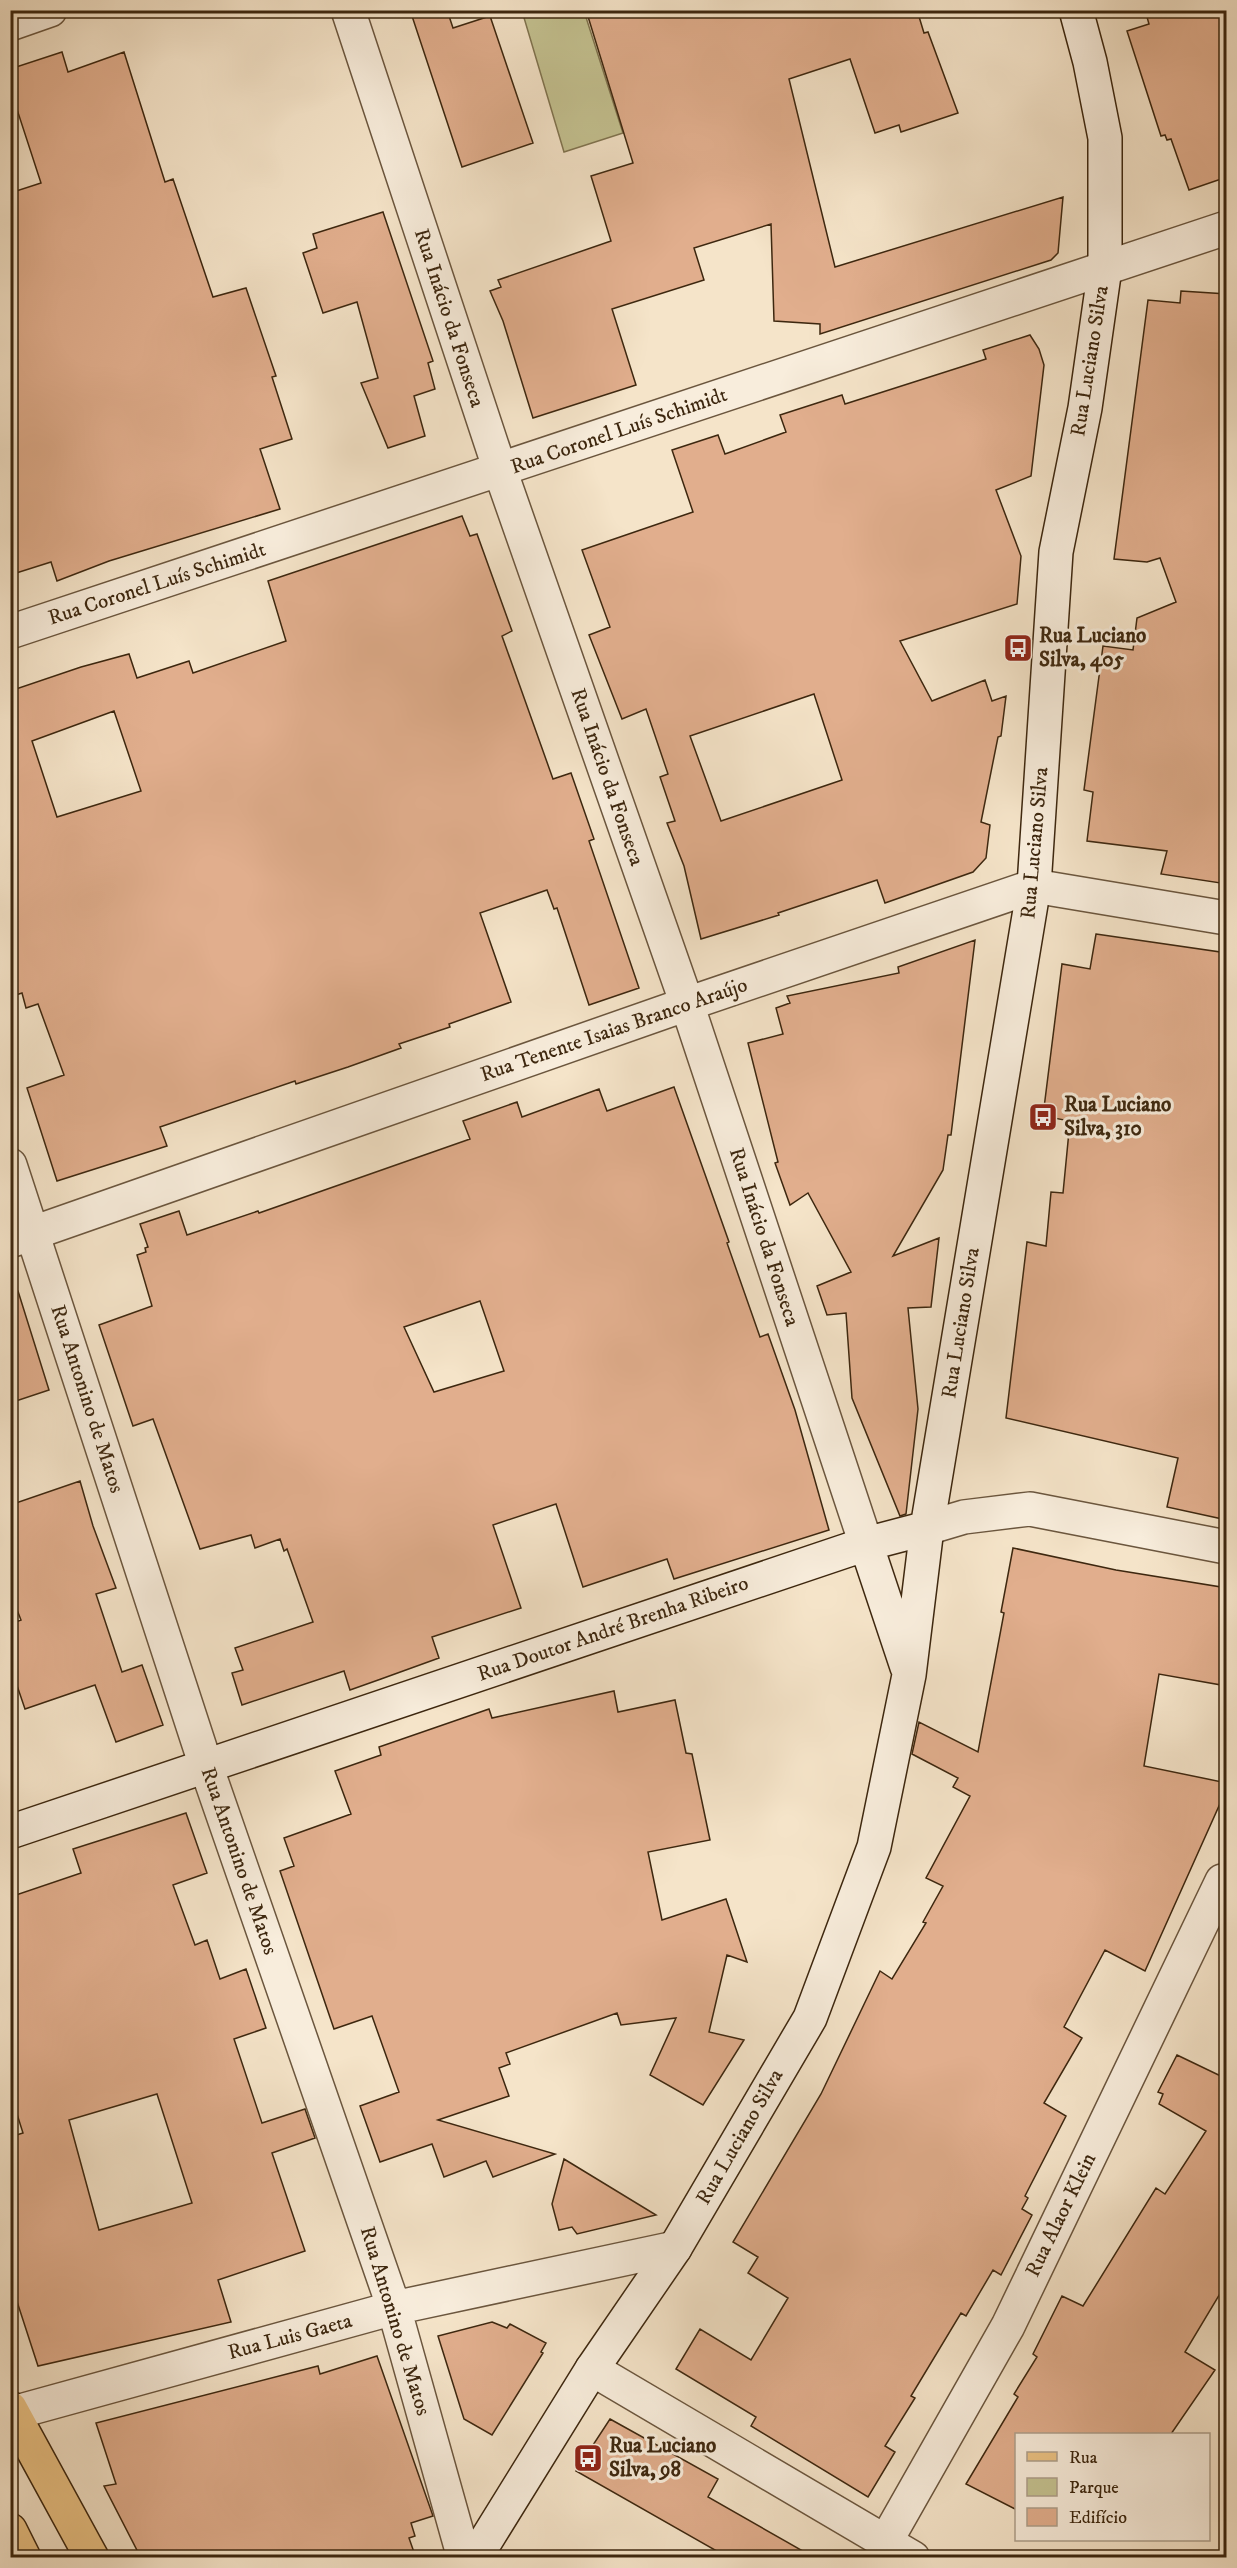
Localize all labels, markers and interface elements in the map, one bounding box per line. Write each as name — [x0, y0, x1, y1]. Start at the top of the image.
street label: Rua Inácio da Fonseca — [408, 225, 490, 411]
street label: Rua Luciano Silva — [1065, 284, 1115, 438]
street label: Rua Coronel Luís Schimidt — [507, 382, 731, 480]
street label: Rua Coronel Luís Schimidt — [45, 536, 269, 631]
place label: Rua Luciano Silva, 405 — [1039, 623, 1146, 673]
bus stop icon: Rua Luciano Silva, 405 — [1002, 632, 1034, 664]
street label: Rua Inácio da Fonseca — [564, 685, 650, 869]
street label: Rua Luciano Silva — [1015, 766, 1055, 920]
street label: Rua Tenente Isaias Branco Araújo — [477, 972, 751, 1088]
place label: Rua Luciano Silva, 310 — [1064, 1092, 1171, 1142]
bus stop icon: Rua Luciano Silva, 310 — [1027, 1101, 1059, 1133]
street label: Rua Inácio da Fonseca — [723, 1144, 805, 1330]
street label: Rua Luciano Silva — [936, 1246, 986, 1400]
street label: Rua Antonino de Matos — [44, 1302, 130, 1496]
street label: Rua Doutor André Brenha Ribeiro — [474, 1570, 752, 1688]
street label: Rua Antonino de Matos — [195, 1764, 283, 1958]
street label: Rua Luciano Silva — [691, 2064, 789, 2210]
street label: Rua Alaor Klein — [1020, 2149, 1102, 2281]
street label: Rua Antonino de Matos — [354, 2223, 436, 2419]
street label: Rua Luis Gaeta — [225, 2308, 355, 2366]
place label: Rua Luciano Silva, 98 — [609, 2433, 716, 2483]
legend — [1015, 2433, 1210, 2541]
bus stop icon: Rua Luciano Silva, 98 — [572, 2442, 604, 2474]
text: Rua — [1069, 2447, 1098, 2469]
text: Parque — [1069, 2477, 1119, 2499]
text: Edifício — [1069, 2507, 1127, 2529]

